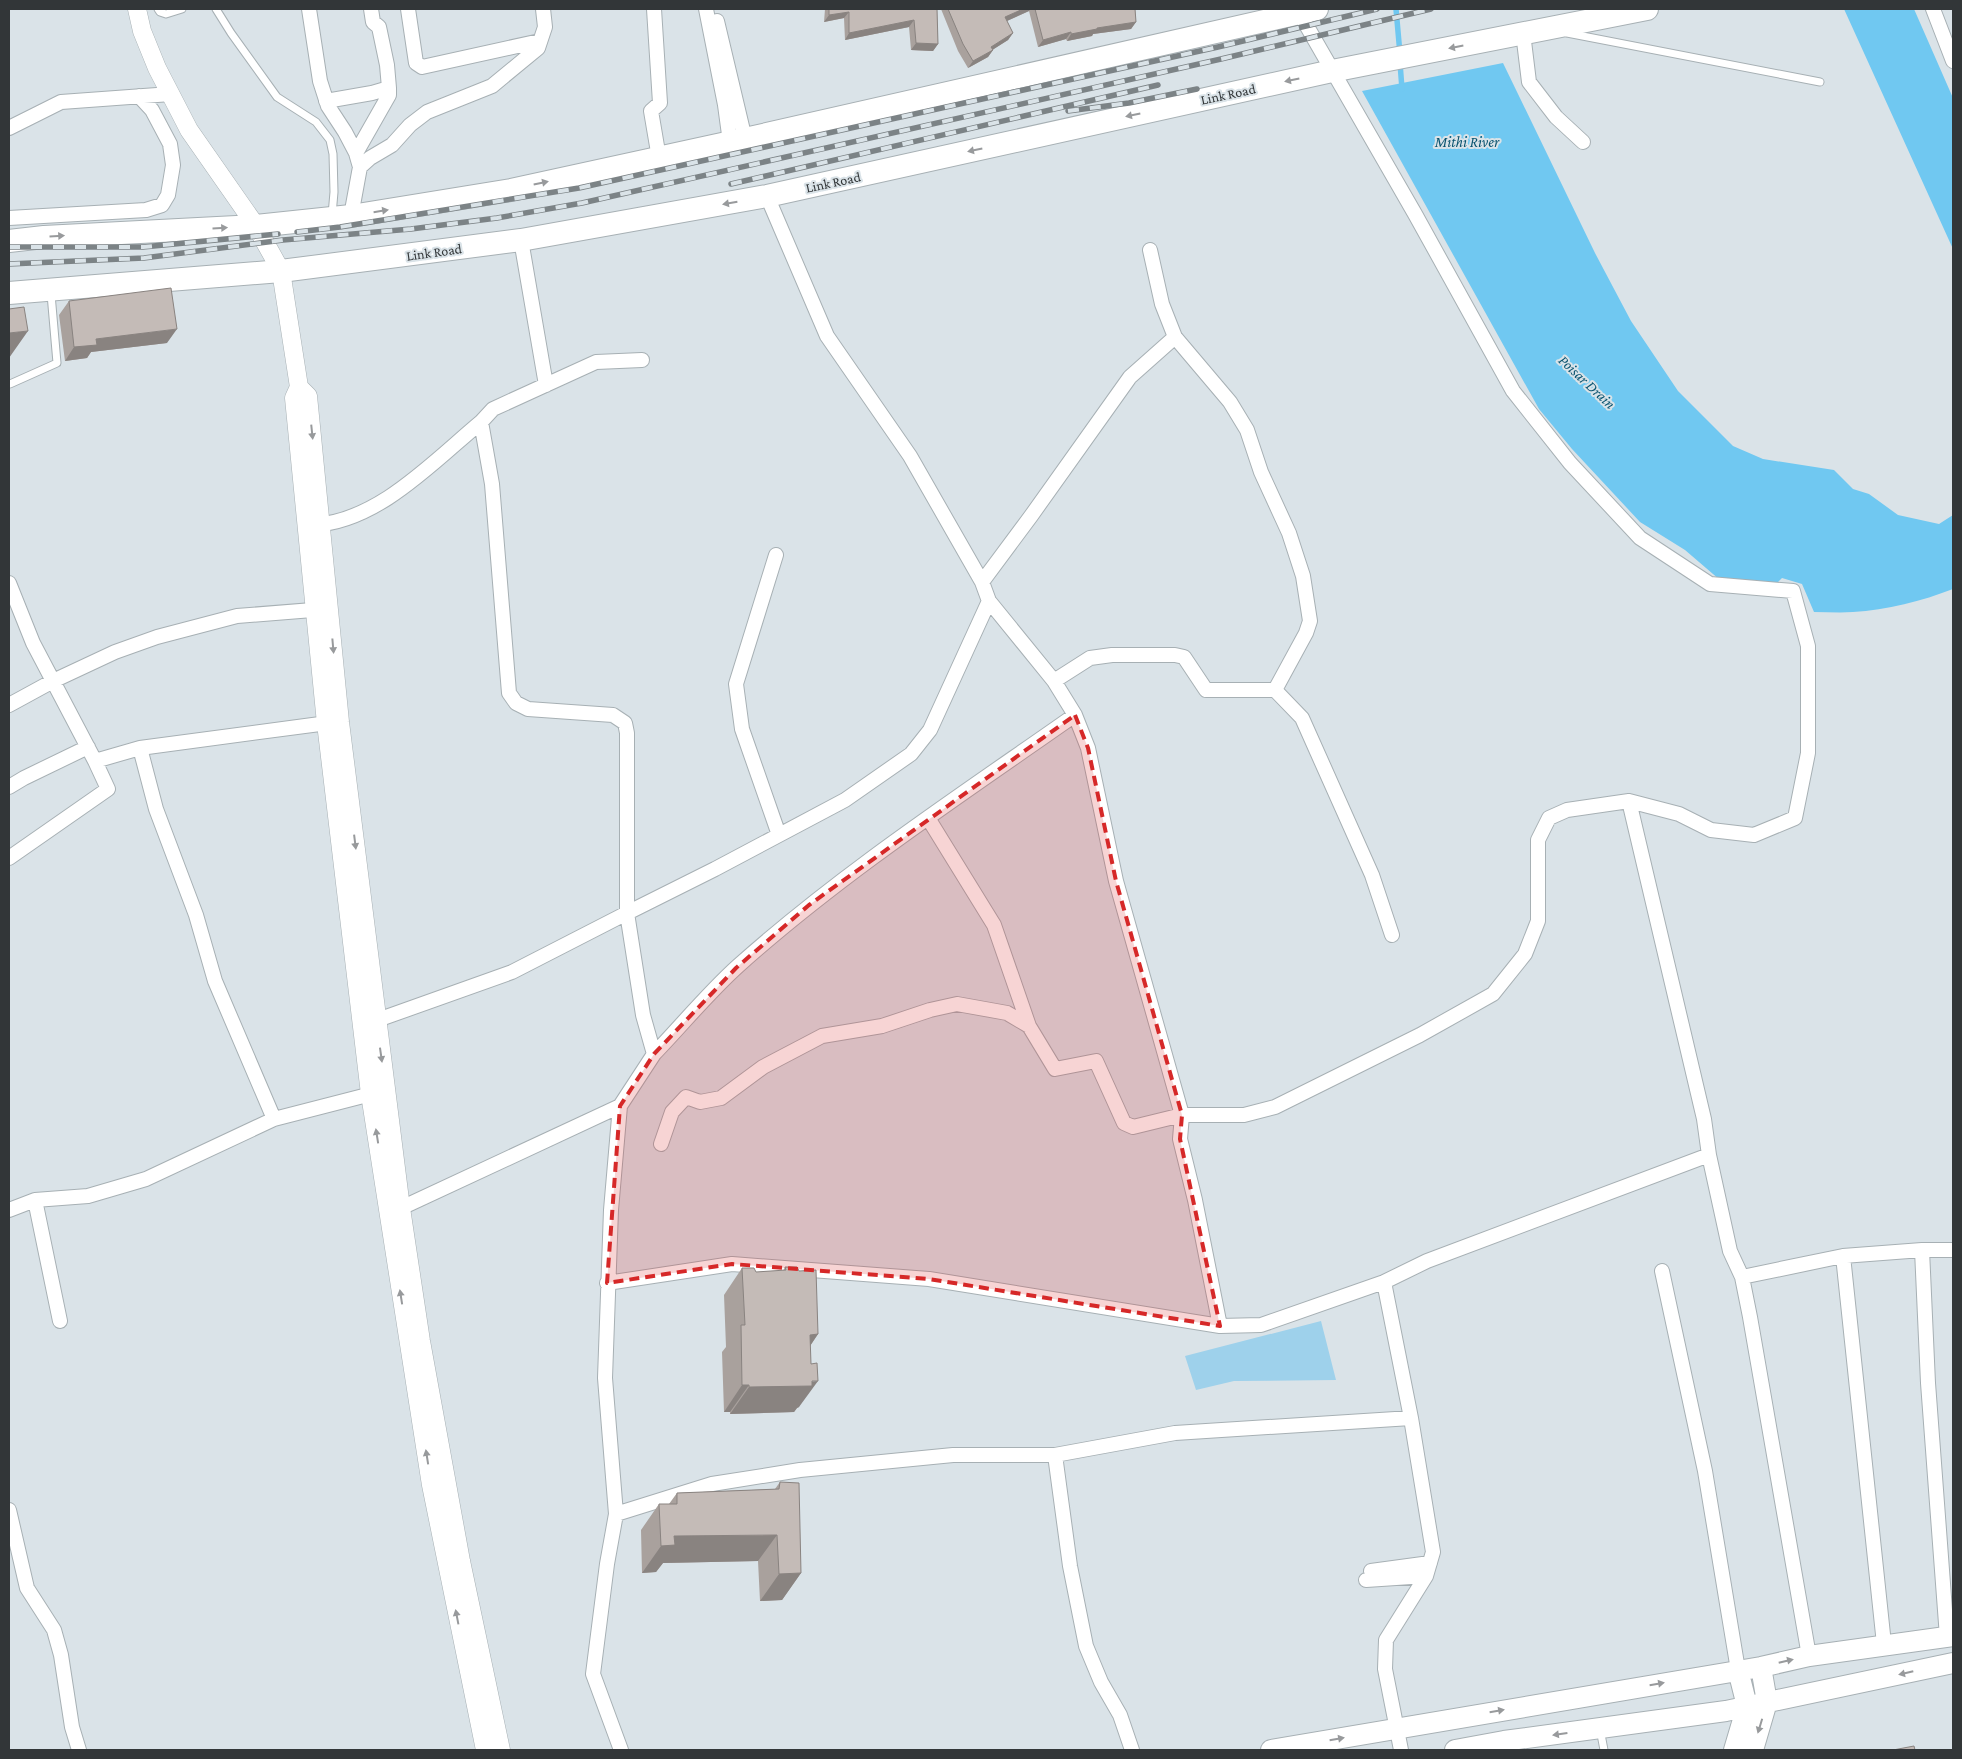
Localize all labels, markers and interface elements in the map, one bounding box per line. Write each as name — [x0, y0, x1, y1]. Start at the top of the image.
one-way arrow — [1447, 43, 1463, 51]
one-way arrow — [1284, 76, 1300, 84]
street label: Link Road — [1199, 80, 1258, 108]
one-way arrow — [1126, 111, 1141, 119]
water label: Mithi River — [1434, 134, 1500, 150]
one-way arrow — [967, 146, 982, 154]
street label: Link Road — [804, 168, 863, 196]
one-way arrow — [534, 179, 550, 187]
one-way arrow — [722, 199, 738, 207]
one-way arrow — [373, 206, 389, 214]
one-way arrow — [212, 223, 228, 231]
one-way arrow — [50, 232, 66, 240]
street label: Link Road — [405, 240, 463, 264]
water label: Poisar Drain — [1556, 352, 1619, 412]
one-way arrow — [308, 424, 316, 440]
one-way arrow — [329, 638, 337, 654]
one-way arrow — [351, 834, 359, 850]
one-way arrow — [377, 1048, 385, 1064]
one-way arrow — [373, 1128, 381, 1144]
one-way arrow — [397, 1288, 405, 1304]
one-way arrow — [422, 1449, 430, 1465]
one-way arrow — [452, 1609, 460, 1625]
one-way arrow — [1778, 1657, 1793, 1665]
one-way arrow — [1898, 1669, 1913, 1677]
one-way arrow — [1649, 1679, 1665, 1687]
one-way arrow — [1489, 1707, 1505, 1715]
one-way arrow — [1755, 1718, 1763, 1733]
one-way arrow — [1552, 1730, 1568, 1738]
one-way arrow — [1329, 1734, 1345, 1742]

